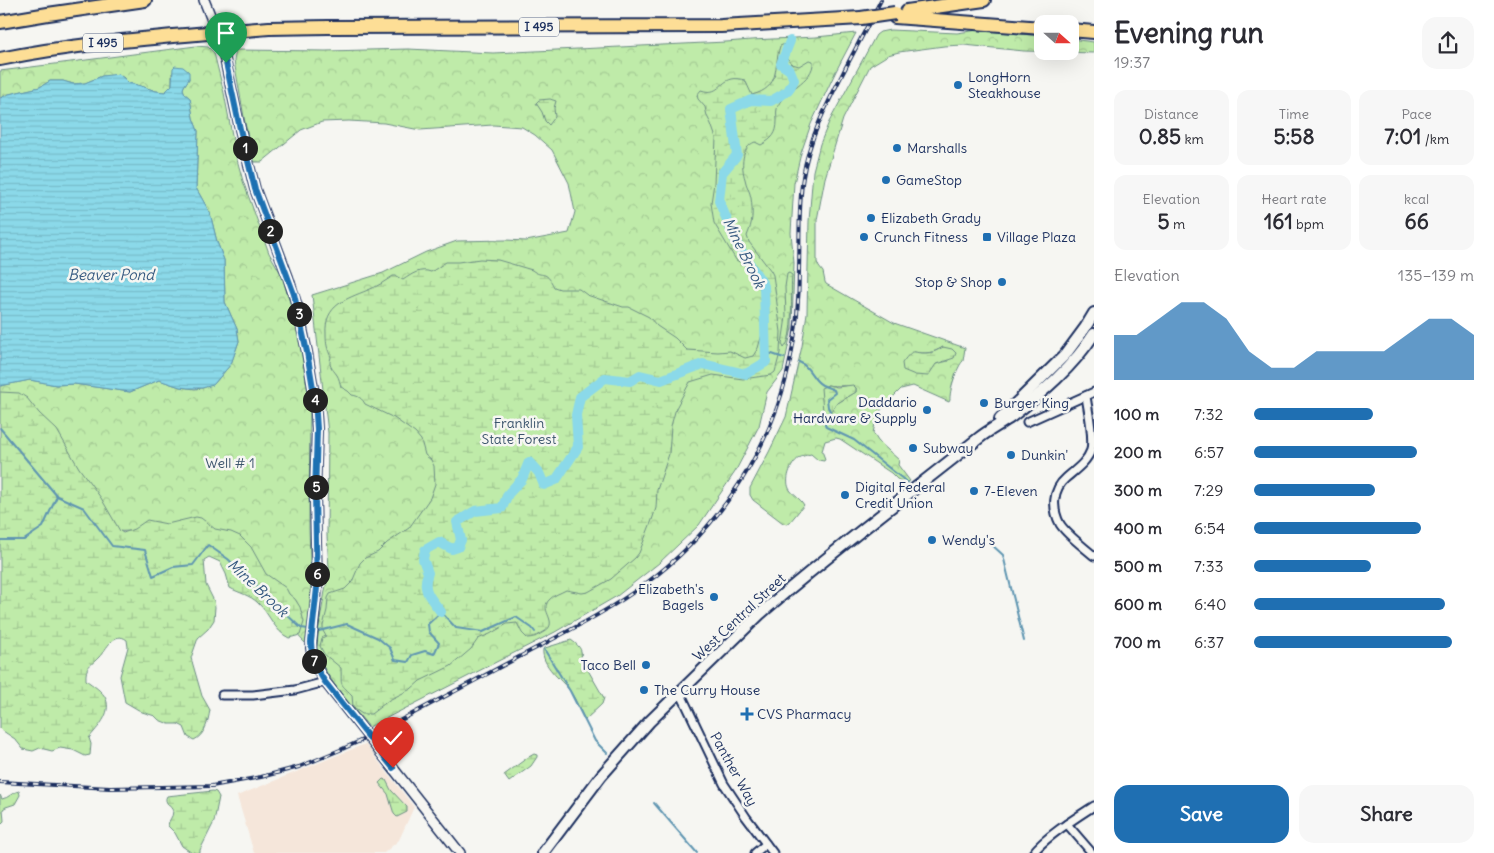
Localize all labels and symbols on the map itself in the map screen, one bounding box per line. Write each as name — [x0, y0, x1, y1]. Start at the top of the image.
pin — [205, 12, 247, 63]
north arrow — [1034, 15, 1079, 60]
road number: I 495 — [519, 18, 559, 36]
road number: I 495 — [83, 34, 123, 52]
place label: LongHorn Steakhouse — [968, 68, 1041, 102]
marker: LongHorn Steakhouse — [952, 79, 964, 91]
pin: 1 — [232, 136, 258, 160]
place label: Marshalls — [907, 139, 967, 157]
marker: Marshalls — [891, 142, 903, 154]
place label: GameStop — [896, 171, 962, 189]
marker: GameStop — [880, 174, 892, 186]
place label: Elizabeth Grady — [881, 209, 981, 227]
marker: Elizabeth Grady — [865, 212, 877, 224]
water label: Mine Brook — [719, 214, 770, 292]
pin: 2 — [258, 218, 282, 244]
place label: Crunch Fitness — [874, 228, 968, 246]
place label: Village Plaza — [997, 228, 1076, 246]
marker: Crunch Fitness — [858, 231, 870, 243]
marker: Village Plaza — [981, 231, 993, 243]
water label: Beaver Pond — [68, 265, 156, 284]
place label: Stop & Shop — [915, 273, 992, 291]
marker: Stop & Shop — [996, 276, 1008, 288]
pin: 3 — [286, 302, 312, 326]
pin: 4 — [302, 388, 328, 412]
place label: Daddario Hardware & Supply — [793, 393, 917, 427]
place label: Burger King — [994, 394, 1069, 412]
marker: Burger King — [978, 397, 990, 409]
marker: Daddario Hardware & Supply — [921, 404, 933, 416]
park label: Franklin State Forest — [482, 414, 557, 448]
place label: Subway — [923, 439, 974, 457]
marker: Subway — [907, 442, 919, 454]
place label: Dunkin' — [1021, 446, 1068, 464]
marker: Dunkin' — [1005, 449, 1017, 461]
park label: Well # 1 — [205, 454, 255, 472]
pin: 5 — [304, 474, 328, 500]
place label: Digital Federal Credit Union — [855, 478, 945, 512]
place label: 7-Eleven — [984, 482, 1038, 500]
marker: 7-Eleven — [968, 485, 980, 497]
marker: Digital Federal Credit Union — [839, 489, 851, 501]
place label: Wendy's — [942, 531, 995, 549]
marker: Wendy's — [926, 534, 938, 546]
water label: Mine Brook — [224, 555, 294, 621]
pin: 6 — [304, 562, 330, 586]
street label: West Central Street — [689, 569, 789, 665]
place label: Elizabeth's Bagels — [638, 580, 704, 614]
marker: Elizabeth's Bagels — [708, 591, 720, 603]
pin: 7 — [302, 648, 326, 674]
place label: Taco Bell — [580, 656, 636, 674]
marker: Taco Bell — [640, 659, 652, 671]
place label: The Curry House — [654, 681, 760, 699]
marker: The Curry House — [638, 684, 650, 696]
place label: CVS Pharmacy — [757, 705, 852, 723]
marker: CVS Pharmacy — [741, 708, 753, 720]
pin — [372, 717, 414, 768]
street label: Panther Way — [706, 729, 762, 809]

